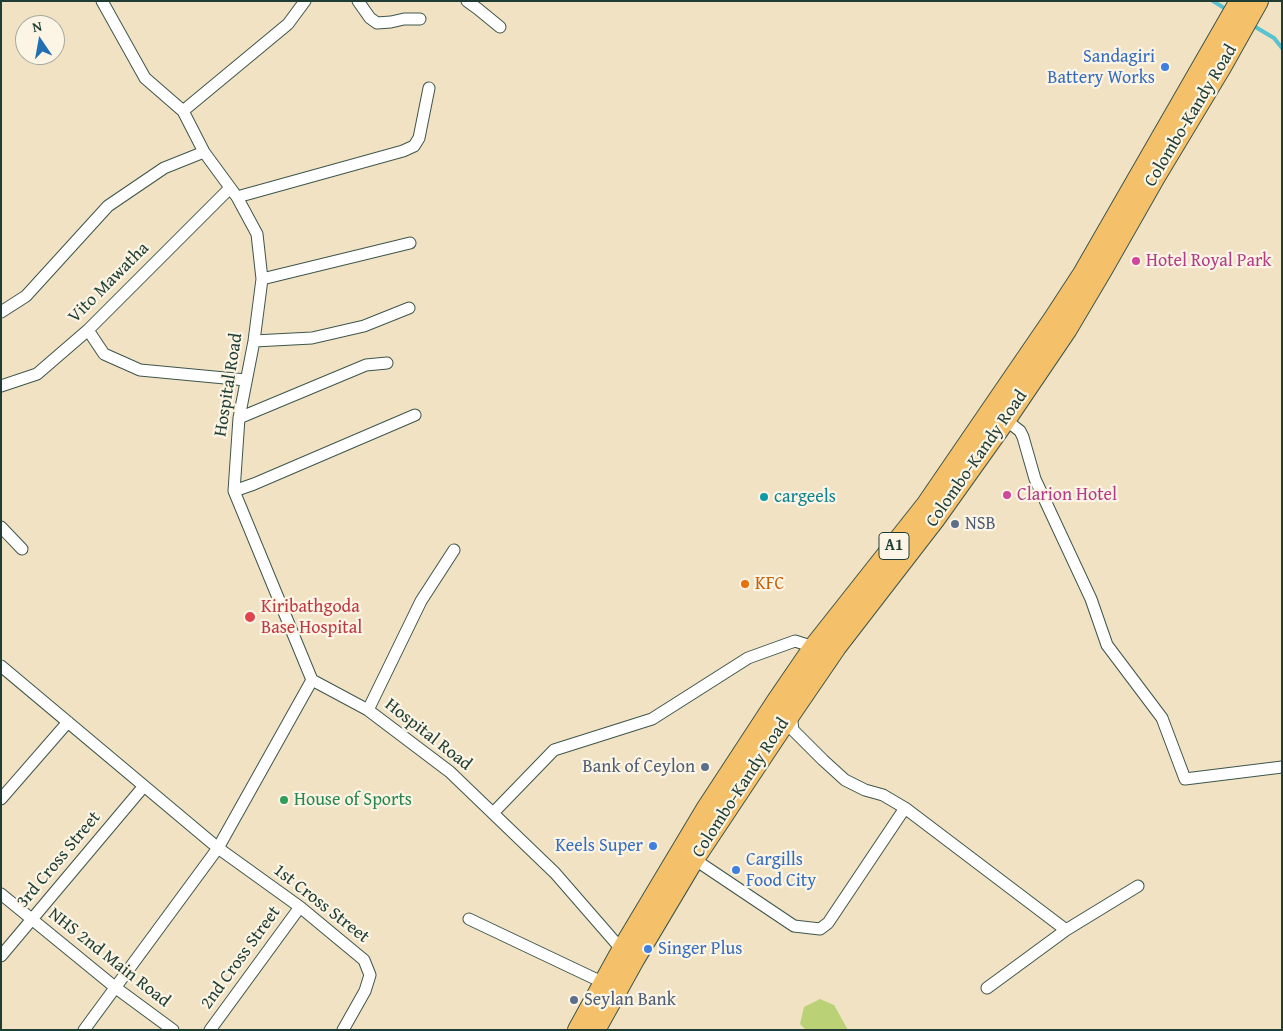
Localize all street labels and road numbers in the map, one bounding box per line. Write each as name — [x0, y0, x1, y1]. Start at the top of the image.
street label: Colombo-Kandy Road — [1140, 41, 1242, 191]
street label: Vito Mawatha — [64, 238, 154, 328]
street label: Hospital Road — [210, 332, 248, 438]
street label: Colombo-Kandy Road — [922, 386, 1032, 532]
road number: A1 — [879, 532, 909, 560]
street label: Hospital Road — [380, 694, 476, 776]
street label: Colombo-Kandy Road — [688, 714, 794, 862]
street label: 3rd Cross Street — [12, 807, 106, 913]
street label: 1st Cross Street — [269, 860, 373, 948]
street label: 2nd Cross Street — [196, 902, 286, 1014]
street label: NHS 2nd Main Road — [44, 904, 174, 1012]

